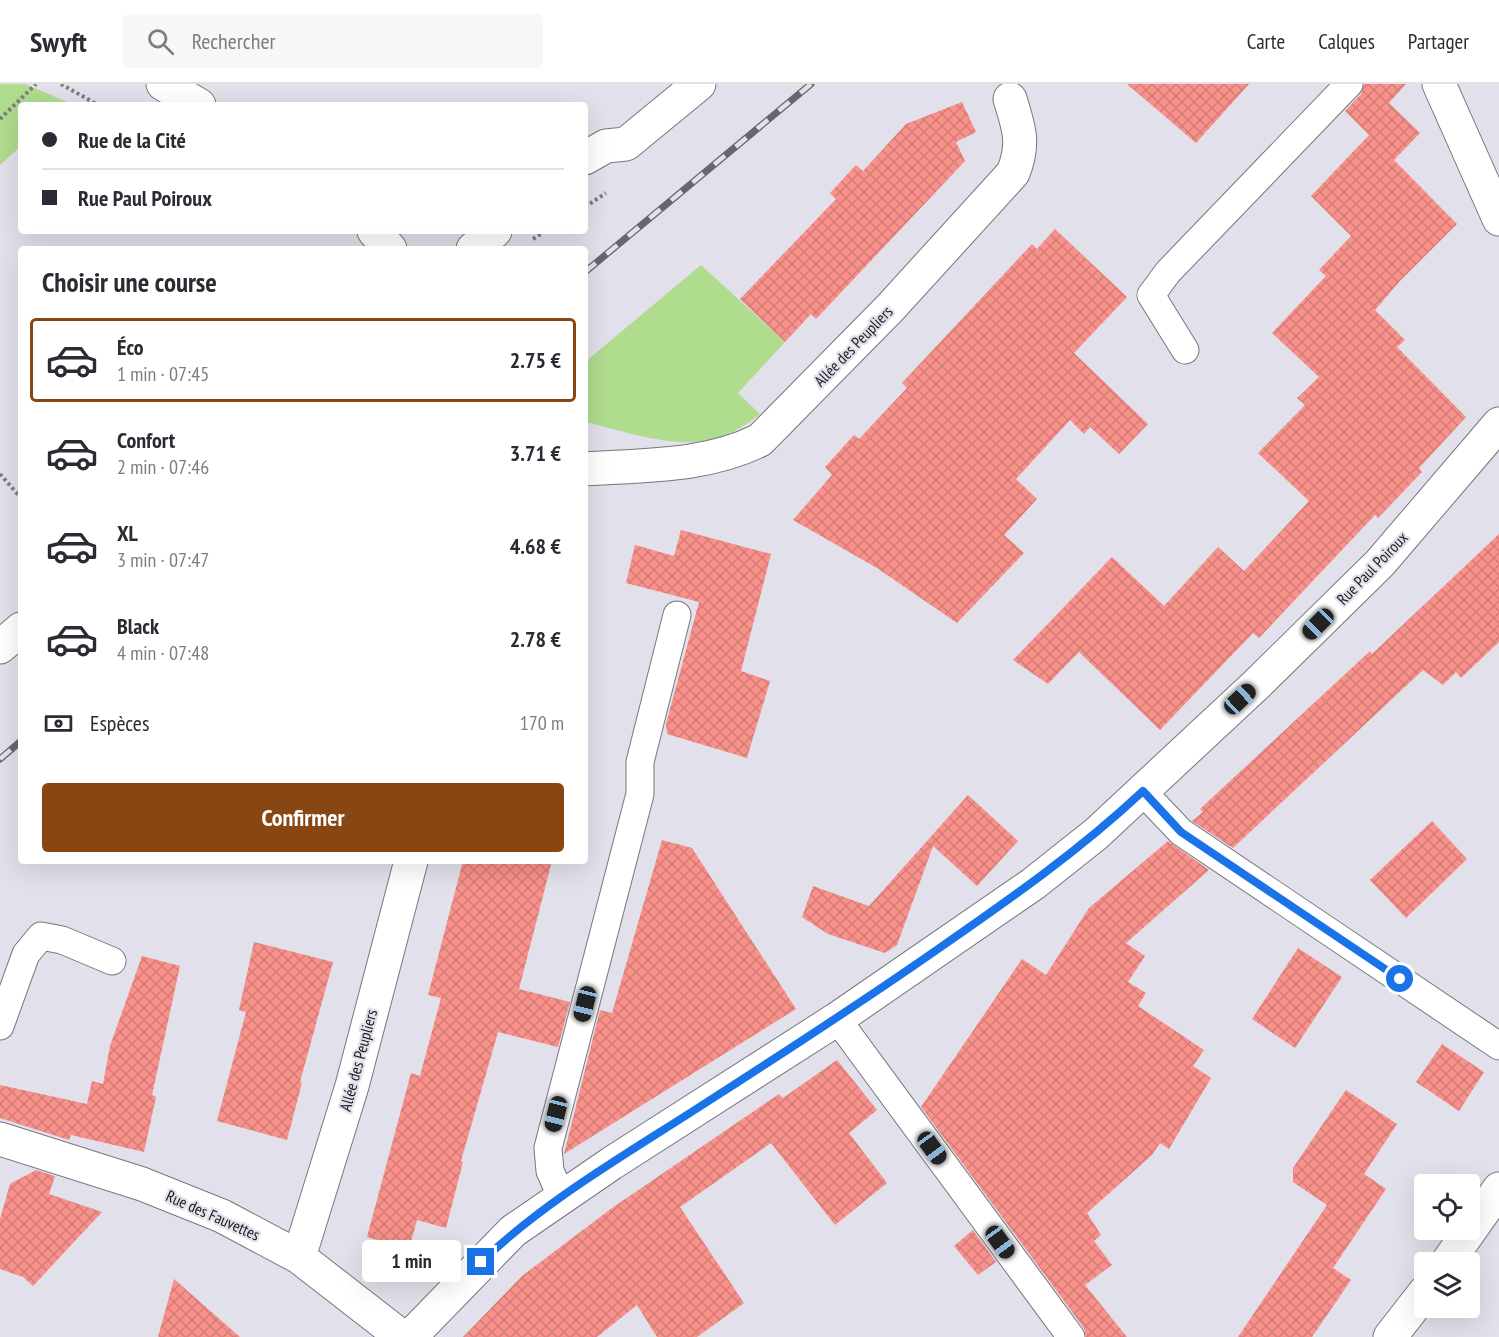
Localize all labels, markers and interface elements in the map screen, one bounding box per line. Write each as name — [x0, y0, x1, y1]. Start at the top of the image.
search box — [123, 14, 543, 68]
text: Swyft — [30, 23, 87, 60]
icon: search — [144, 25, 177, 58]
text: Rechercher — [192, 27, 276, 55]
text: Carte — [1247, 28, 1285, 55]
text: Calques — [1318, 28, 1375, 55]
text: Partager — [1408, 28, 1469, 55]
text: Rue de la Cité — [78, 126, 186, 154]
text: Rue Paul Poiroux — [78, 184, 212, 212]
text: Choisir une course — [42, 265, 217, 299]
street label: Allée des Peupliers — [809, 301, 897, 391]
icon: car — [45, 333, 99, 387]
text: Éco — [117, 333, 144, 361]
text: 2.75 € — [510, 346, 561, 374]
text: 1 min · 07:45 — [117, 361, 209, 387]
icon: car — [45, 426, 99, 480]
text: Confort — [117, 426, 175, 454]
text: 3.71 € — [510, 439, 561, 467]
text: 2 min · 07:46 — [117, 454, 209, 480]
icon: car — [45, 519, 99, 573]
text: XL — [117, 519, 138, 547]
street label: Rue Paul Poiroux — [1332, 527, 1412, 609]
text: 4.68 € — [510, 532, 561, 560]
text: 3 min · 07:47 — [117, 547, 209, 573]
car — [1299, 605, 1337, 643]
icon: car — [45, 612, 99, 666]
text: Black — [117, 612, 159, 640]
text: 2.78 € — [510, 625, 561, 653]
text: 4 min · 07:48 — [117, 640, 209, 666]
car — [1221, 680, 1259, 718]
icon: cash — [42, 707, 75, 740]
text: Espèces — [90, 709, 149, 737]
text: 170 m — [520, 710, 564, 736]
button: Confirmer — [42, 783, 564, 852]
route start — [1386, 965, 1413, 992]
car — [572, 984, 598, 1024]
street label: Allée des Peupliers — [335, 1007, 381, 1113]
car — [543, 1094, 569, 1134]
car — [914, 1128, 950, 1168]
map controls — [1414, 1174, 1480, 1318]
button: locate — [1414, 1174, 1480, 1240]
street label: Rue des Fauvettes — [163, 1185, 263, 1245]
car — [982, 1222, 1018, 1262]
callout: 1 min — [361, 1241, 460, 1283]
text: 1 min — [391, 1248, 432, 1274]
route end — [467, 1248, 494, 1275]
button: layers — [1414, 1252, 1480, 1318]

